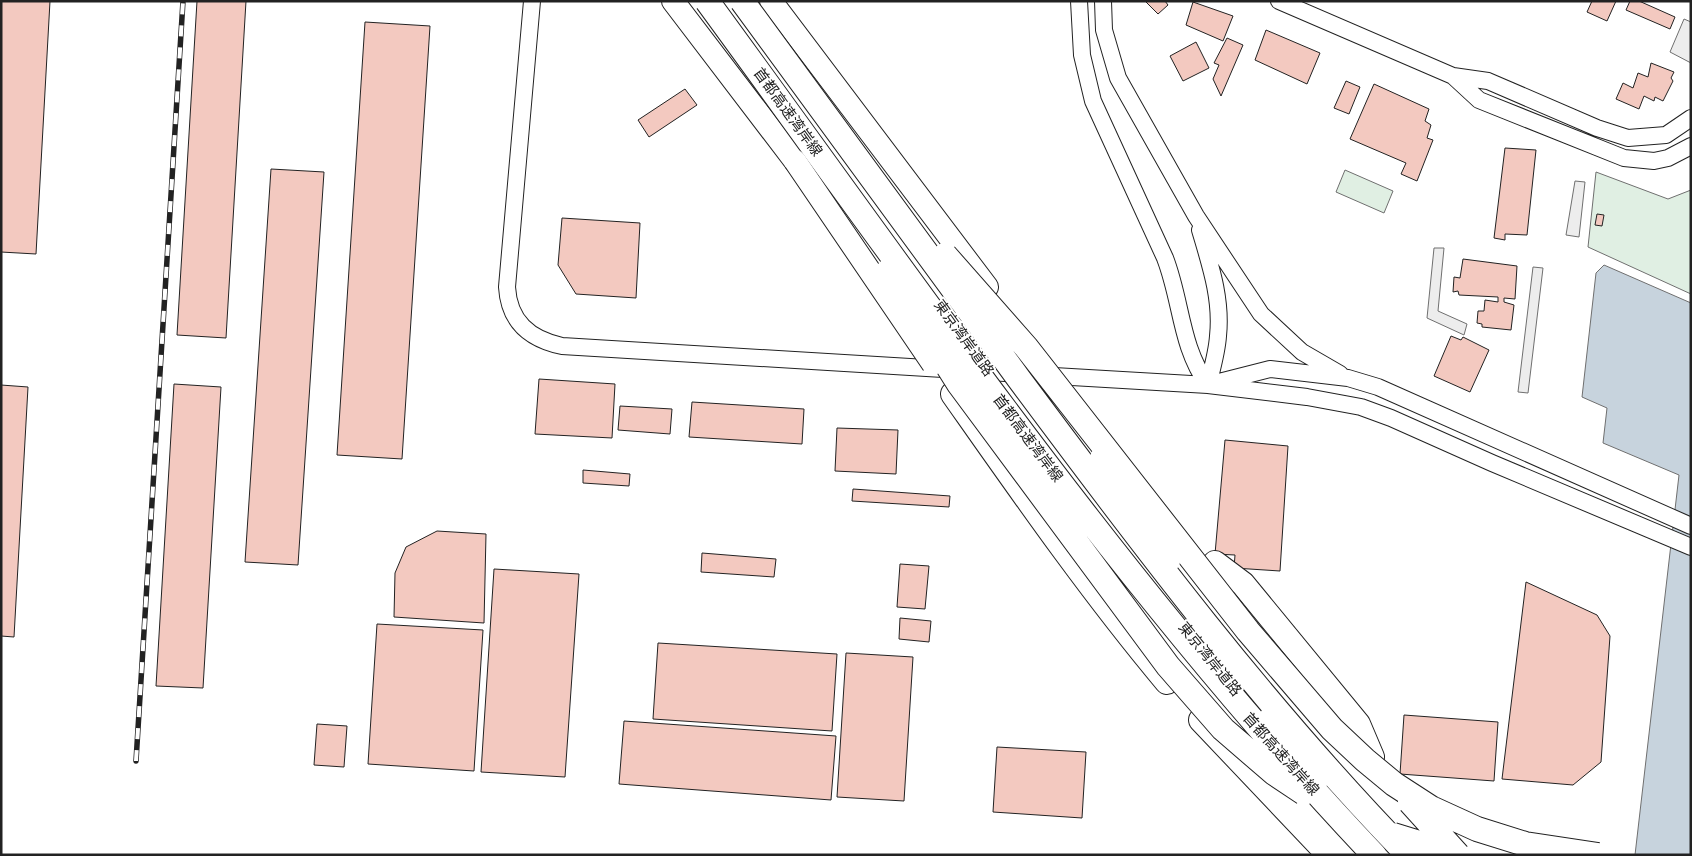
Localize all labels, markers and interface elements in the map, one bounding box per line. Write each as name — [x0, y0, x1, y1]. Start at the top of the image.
street label: 首都高速湾岸線 — [750, 64, 826, 160]
street label: 東京湾岸道路 — [930, 296, 998, 380]
street label: 首都高速湾岸線 — [989, 391, 1067, 485]
street label: 東京湾岸道路 — [1175, 618, 1245, 700]
street label: 首都高速湾岸線 — [1239, 709, 1323, 799]

